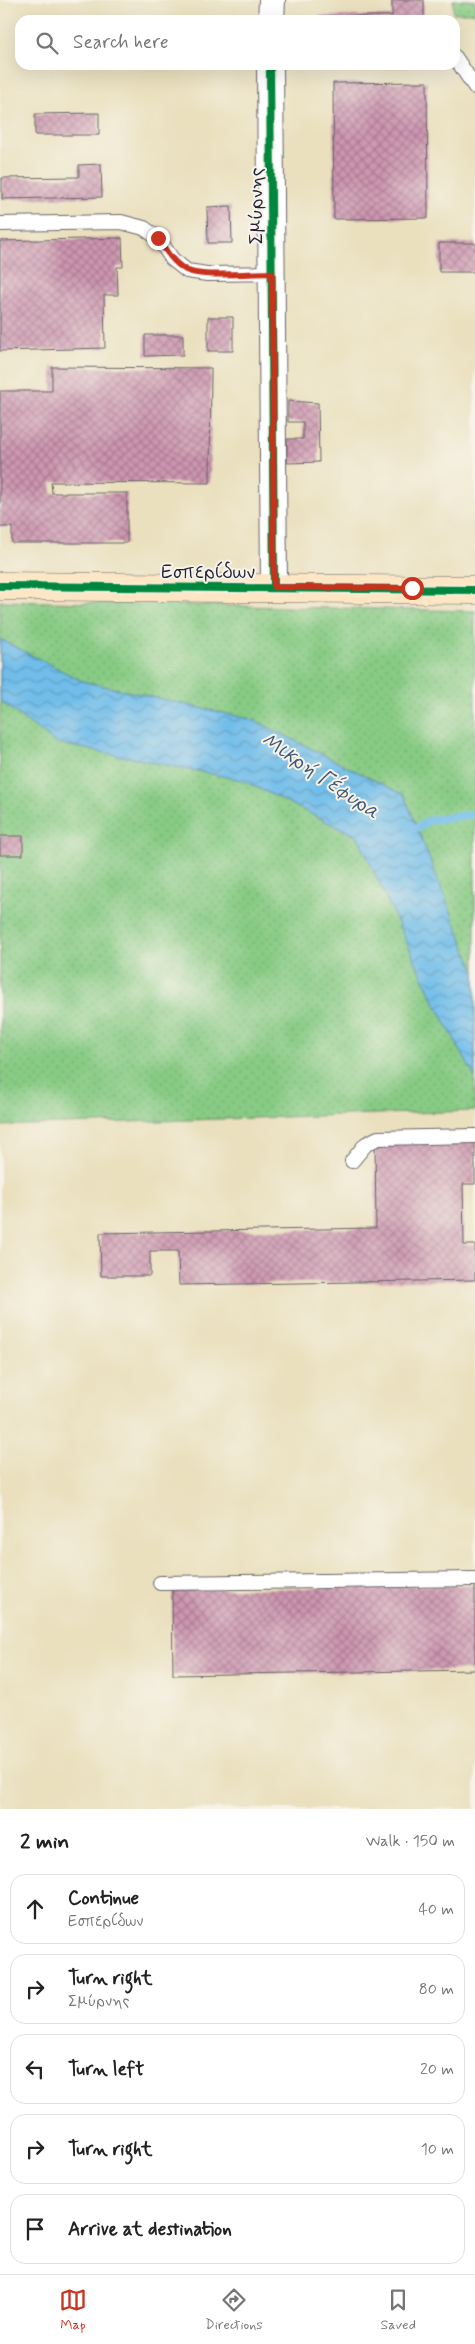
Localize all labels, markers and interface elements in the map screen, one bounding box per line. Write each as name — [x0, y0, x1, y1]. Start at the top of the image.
search box — [15, 15, 460, 70]
icon: search — [33, 29, 61, 57]
text: Search here — [73, 30, 169, 55]
street label: Σμύρνης — [243, 167, 270, 244]
route end — [147, 227, 170, 250]
street label: Εσπερίδων — [161, 559, 255, 586]
route start — [401, 577, 424, 600]
water label: Μικρή Γέφυρα — [256, 726, 385, 826]
text: 2 min — [20, 1828, 69, 1856]
text: Walk · 150 m — [366, 1831, 455, 1852]
text: Continue — [68, 1886, 139, 1911]
icon: ahead — [21, 1895, 49, 1923]
text: 40 m — [418, 1899, 454, 1920]
text: Εσπερίδων — [68, 1911, 143, 1932]
text: Turn right — [68, 1966, 152, 1991]
icon: right — [21, 1975, 49, 2003]
text: 80 m — [419, 1979, 454, 2000]
text: Σμύρνης — [68, 1991, 130, 2012]
icon: left — [21, 2055, 49, 2083]
text: Turn left — [68, 2057, 144, 2082]
text: 20 m — [420, 2059, 454, 2080]
icon: right — [21, 2135, 49, 2163]
text: Turn right — [68, 2137, 152, 2162]
text: 10 m — [421, 2139, 454, 2160]
icon: arrive — [21, 2215, 49, 2243]
text: Arrive at destination — [68, 2217, 232, 2242]
tab: Map — [59, 2286, 87, 2334]
tab: Directions — [205, 2286, 263, 2334]
tab: Saved — [381, 2286, 416, 2334]

